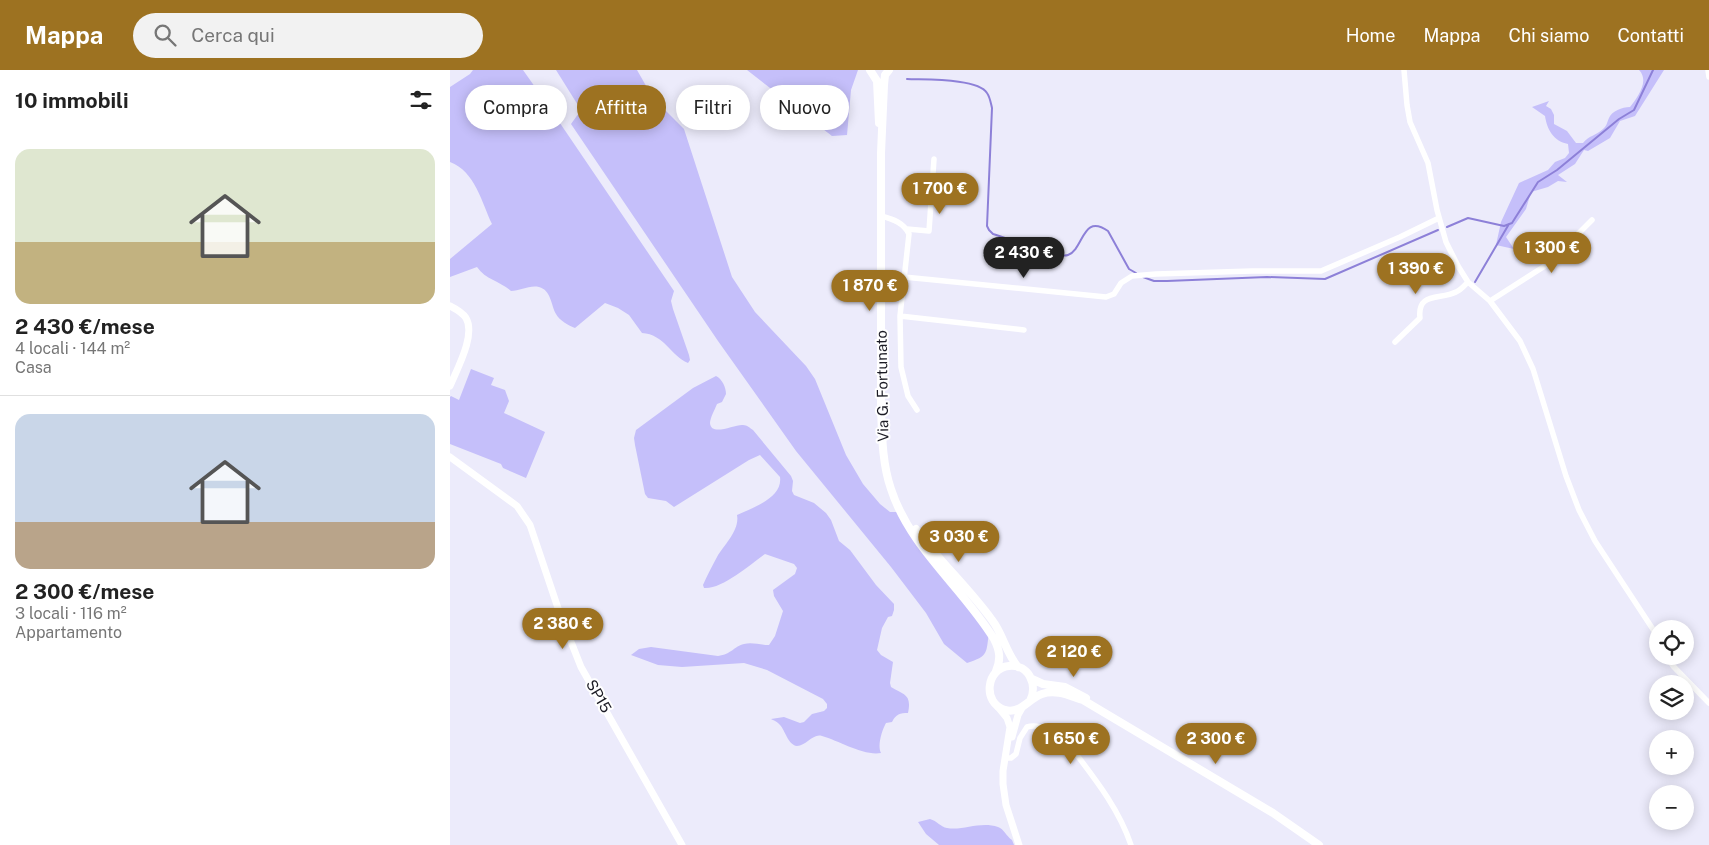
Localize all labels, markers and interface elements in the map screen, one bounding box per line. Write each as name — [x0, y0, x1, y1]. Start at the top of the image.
search box — [133, 13, 483, 58]
text: Mappa — [25, 21, 103, 49]
icon: search — [151, 21, 179, 49]
text: Cerca qui — [191, 24, 275, 46]
text: Home — [1346, 25, 1395, 46]
text: Mappa — [1423, 25, 1481, 46]
text: Chi siamo — [1509, 25, 1589, 46]
text: Contatti — [1617, 25, 1684, 46]
chip: Compra — [465, 85, 567, 130]
chip: Affitta — [577, 85, 666, 130]
chip: Filtri — [676, 85, 750, 130]
chip: Nuovo — [760, 85, 849, 130]
icon: filters — [407, 86, 435, 114]
text: 10 immobili — [15, 88, 129, 113]
pin: 1 700 € — [894, 172, 986, 215]
text: 1 700 € — [913, 179, 967, 198]
icon: home — [180, 181, 270, 271]
pin: 1 300 € — [1506, 232, 1598, 274]
pin: 2 430 € — [978, 236, 1070, 279]
text: 1 300 € — [1524, 238, 1580, 257]
text: 2 430 € — [994, 243, 1054, 262]
pin: 1 390 € — [1370, 252, 1462, 295]
text: 1 390 € — [1388, 259, 1444, 278]
pin: 1 870 € — [824, 270, 916, 312]
text: 1 870 € — [842, 276, 898, 295]
text: 2 430 €/mese — [15, 314, 155, 339]
street label: Via G. Fortunato — [873, 330, 891, 442]
text: 4 locali · 144 m² — [15, 339, 130, 358]
text: Casa — [15, 358, 52, 377]
icon: home — [180, 447, 270, 537]
pin: 3 030 € — [913, 520, 1005, 563]
text: 3 030 € — [929, 527, 989, 546]
text: 2 300 €/mese — [15, 579, 154, 604]
text: 3 locali · 116 m² — [15, 604, 127, 623]
pin: 2 380 € — [517, 608, 609, 650]
text: 2 380 € — [533, 614, 593, 633]
map controls — [1649, 620, 1694, 830]
button: locate — [1649, 620, 1694, 665]
text: Appartamento — [15, 623, 122, 642]
pin: 2 120 € — [1028, 636, 1120, 678]
text: 2 120 € — [1046, 642, 1102, 661]
button: layers — [1649, 675, 1694, 720]
street label: SP15 — [583, 676, 615, 716]
pin: 1 650 € — [1025, 722, 1117, 765]
pin: 2 300 € — [1170, 722, 1262, 765]
text: 1 650 € — [1043, 729, 1099, 748]
text: 2 300 € — [1187, 729, 1245, 748]
button: + — [1649, 730, 1694, 775]
button: − — [1649, 785, 1694, 830]

